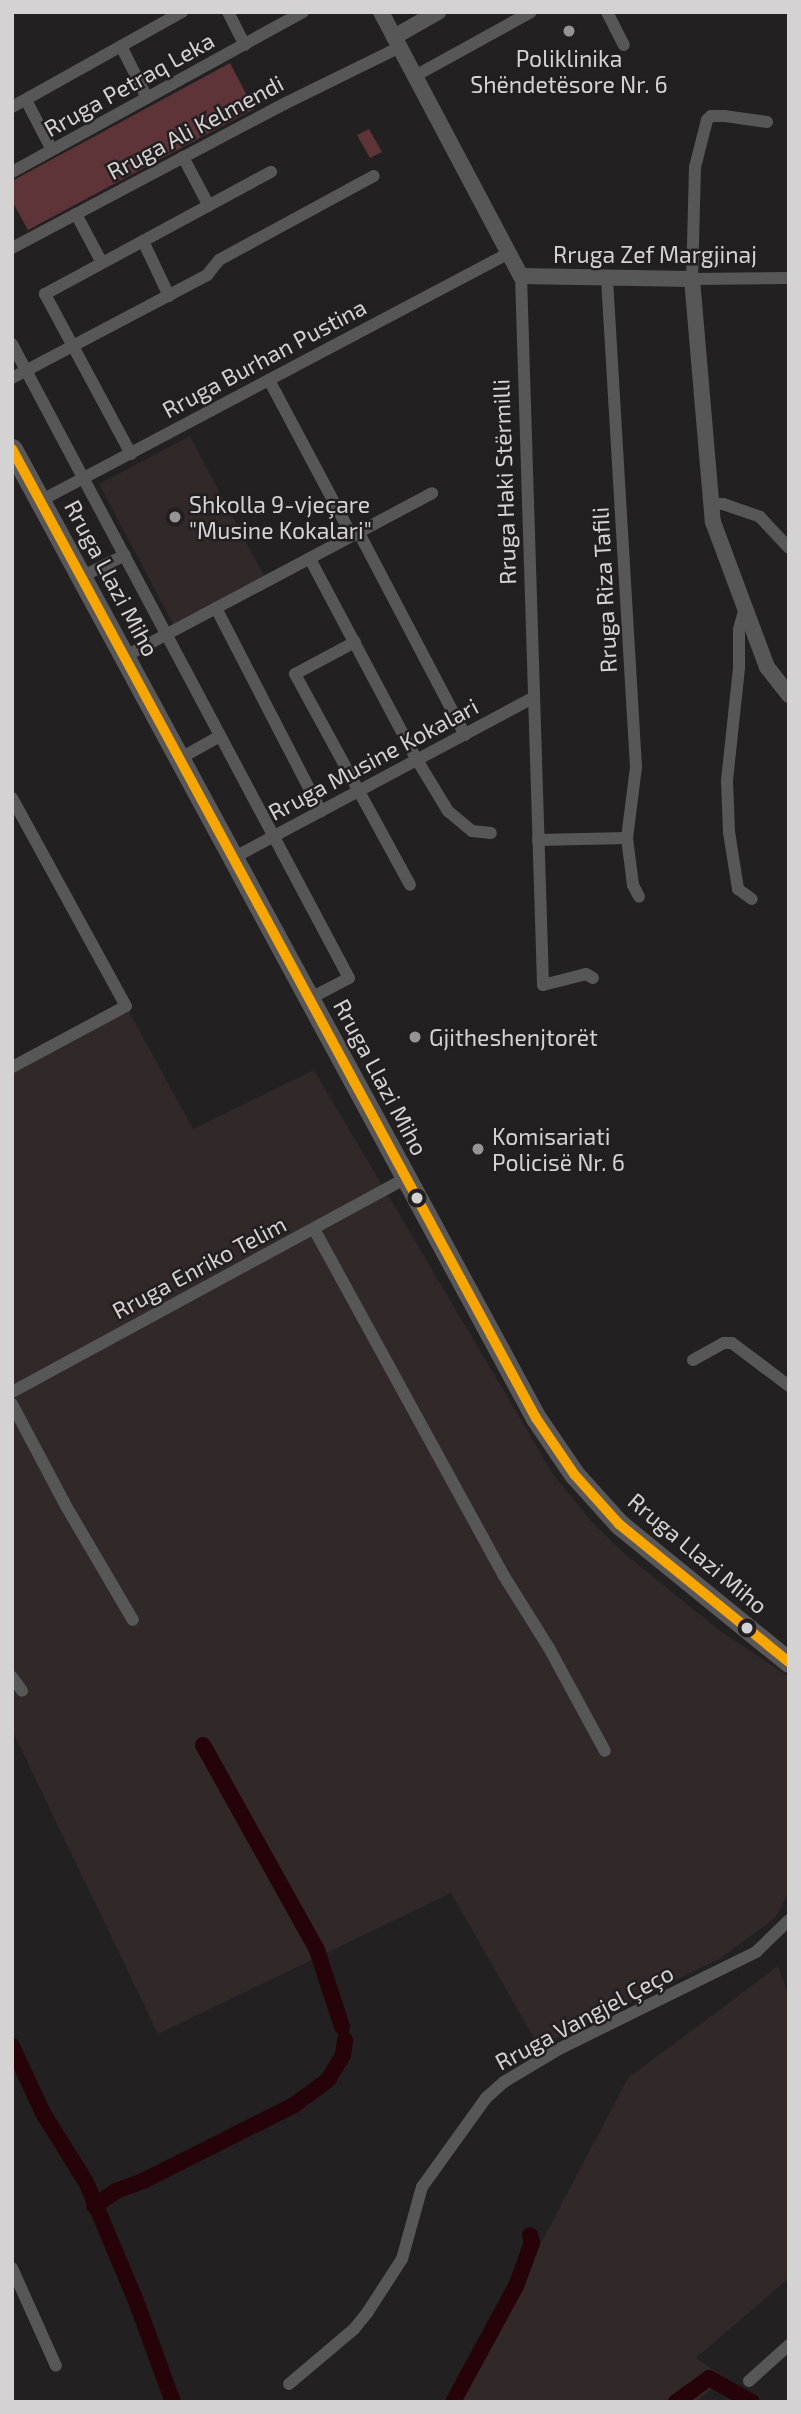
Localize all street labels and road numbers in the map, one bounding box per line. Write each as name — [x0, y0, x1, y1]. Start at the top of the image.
street label: Rruga Petraq Leka — [39, 26, 219, 142]
street label: Rruga Ali Kelmendi — [102, 69, 288, 185]
street label: Rruga Zef Margjinaj — [553, 240, 757, 268]
street label: Rruga Burhan Pustina — [157, 293, 371, 423]
street label: Rruga Haki Stërmilli — [487, 379, 521, 585]
street label: Rruga Llazi Miho — [59, 495, 165, 661]
street label: Rruga Riza Tafili — [586, 506, 622, 674]
street label: Rruga Musine Kokalari — [263, 692, 483, 826]
street label: Rruga Llazi Miho — [328, 994, 434, 1160]
street label: Rruga Enriko Telim — [107, 1209, 291, 1325]
street label: Rruga Llazi Miho — [623, 1487, 773, 1619]
street label: Rruga Vangjel Çeço — [490, 1958, 678, 2076]

